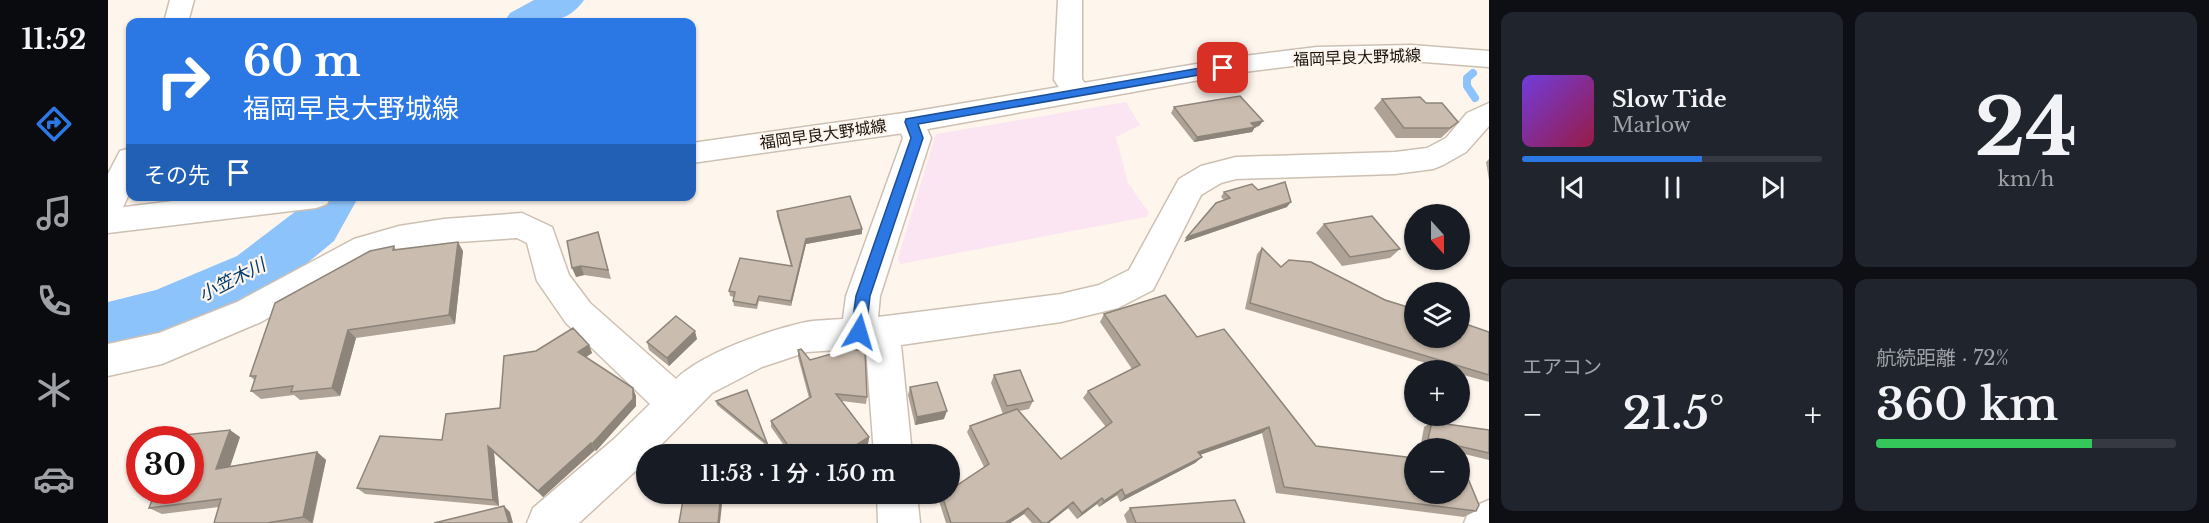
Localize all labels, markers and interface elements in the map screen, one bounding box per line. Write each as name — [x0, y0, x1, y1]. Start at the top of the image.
text: 11:52 — [22, 23, 86, 56]
text: 60 m — [243, 35, 361, 87]
icon: right — [144, 42, 222, 120]
pin — [1197, 42, 1248, 93]
street label: 福岡早良大野城線 — [1293, 45, 1421, 69]
icon: arrive — [1206, 51, 1239, 84]
text: 24 — [1975, 79, 2077, 176]
text: Slow Tide — [1612, 86, 1727, 113]
text: 福岡早良大野城線 — [243, 92, 459, 125]
icon: directions — [33, 103, 75, 145]
text: Marlow — [1612, 113, 1691, 137]
street label: 福岡早良大野城線 — [758, 115, 888, 153]
icon: arrive — [222, 156, 255, 189]
text: その先 — [144, 162, 210, 189]
text: km/h — [1998, 167, 2054, 191]
icon: previous — [1556, 171, 1589, 204]
icon: pause — [1656, 171, 1689, 204]
icon: next — [1756, 171, 1789, 204]
icon: music — [33, 192, 75, 234]
north arrow — [1404, 204, 1470, 270]
map controls — [1404, 204, 1470, 504]
water label: 小笠木川 — [195, 253, 271, 306]
icon: phone — [33, 280, 75, 322]
button: layers — [1404, 282, 1470, 348]
position arrow — [827, 300, 891, 364]
text: 航続距離 · 72% — [1876, 346, 2009, 370]
text: エアコン — [1522, 355, 1602, 379]
button: + — [1404, 360, 1470, 426]
icon: climate — [33, 369, 75, 411]
text: 360 km — [1876, 376, 2058, 432]
text: 21.5° — [1622, 385, 1724, 441]
text: − — [1522, 394, 1543, 435]
text: + — [1804, 394, 1822, 435]
speed limit sign: 30 — [126, 426, 204, 504]
button: − — [1404, 438, 1470, 504]
icon: car — [33, 458, 75, 500]
text: 11:53 · 1 分 · 150 m — [700, 460, 896, 487]

